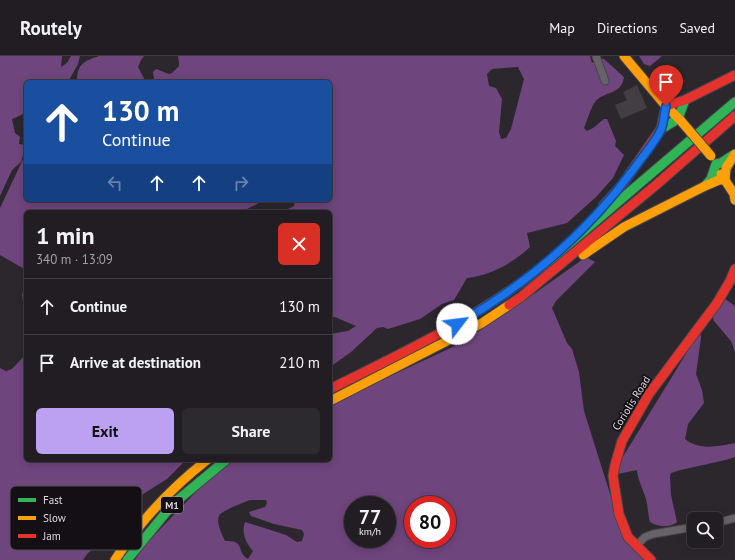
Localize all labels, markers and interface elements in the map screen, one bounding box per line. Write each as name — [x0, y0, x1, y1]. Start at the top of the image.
text: Routely — [20, 16, 82, 40]
text: Map — [549, 19, 575, 37]
text: Directions — [597, 19, 657, 37]
text: Saved — [679, 19, 715, 37]
pin — [649, 65, 683, 106]
icon: arrive — [655, 71, 677, 93]
text: 130 m — [102, 92, 179, 129]
icon: ahead — [36, 96, 88, 148]
text: Continue — [102, 128, 171, 151]
icon: left — [104, 172, 126, 194]
icon: ahead — [146, 172, 168, 194]
icon: ahead — [188, 172, 210, 194]
icon: right — [230, 172, 252, 194]
text: 1 min — [36, 220, 95, 251]
button: close — [278, 223, 320, 265]
text: 340 m · 13:09 — [36, 251, 113, 268]
icon: ahead — [36, 296, 58, 318]
text: Continue — [70, 297, 127, 316]
text: 130 m — [279, 297, 320, 316]
position arrow — [436, 303, 478, 345]
icon: arrive — [36, 352, 58, 374]
text: Arrive at destination — [70, 353, 201, 372]
text: 210 m — [279, 353, 320, 372]
street label: Coriolis Road — [609, 373, 653, 433]
button: Exit — [36, 408, 174, 454]
button: Share — [182, 408, 320, 454]
legend — [10, 486, 142, 550]
text: Fast — [43, 493, 63, 507]
speed limit sign: 80 — [404, 496, 456, 548]
road number: M1 — [161, 497, 183, 513]
text: 77 — [359, 504, 381, 530]
text: Slow — [43, 511, 66, 525]
map controls — [687, 512, 723, 548]
button: search — [687, 512, 723, 548]
text: km/h — [359, 525, 381, 538]
text: Jam — [42, 529, 61, 543]

